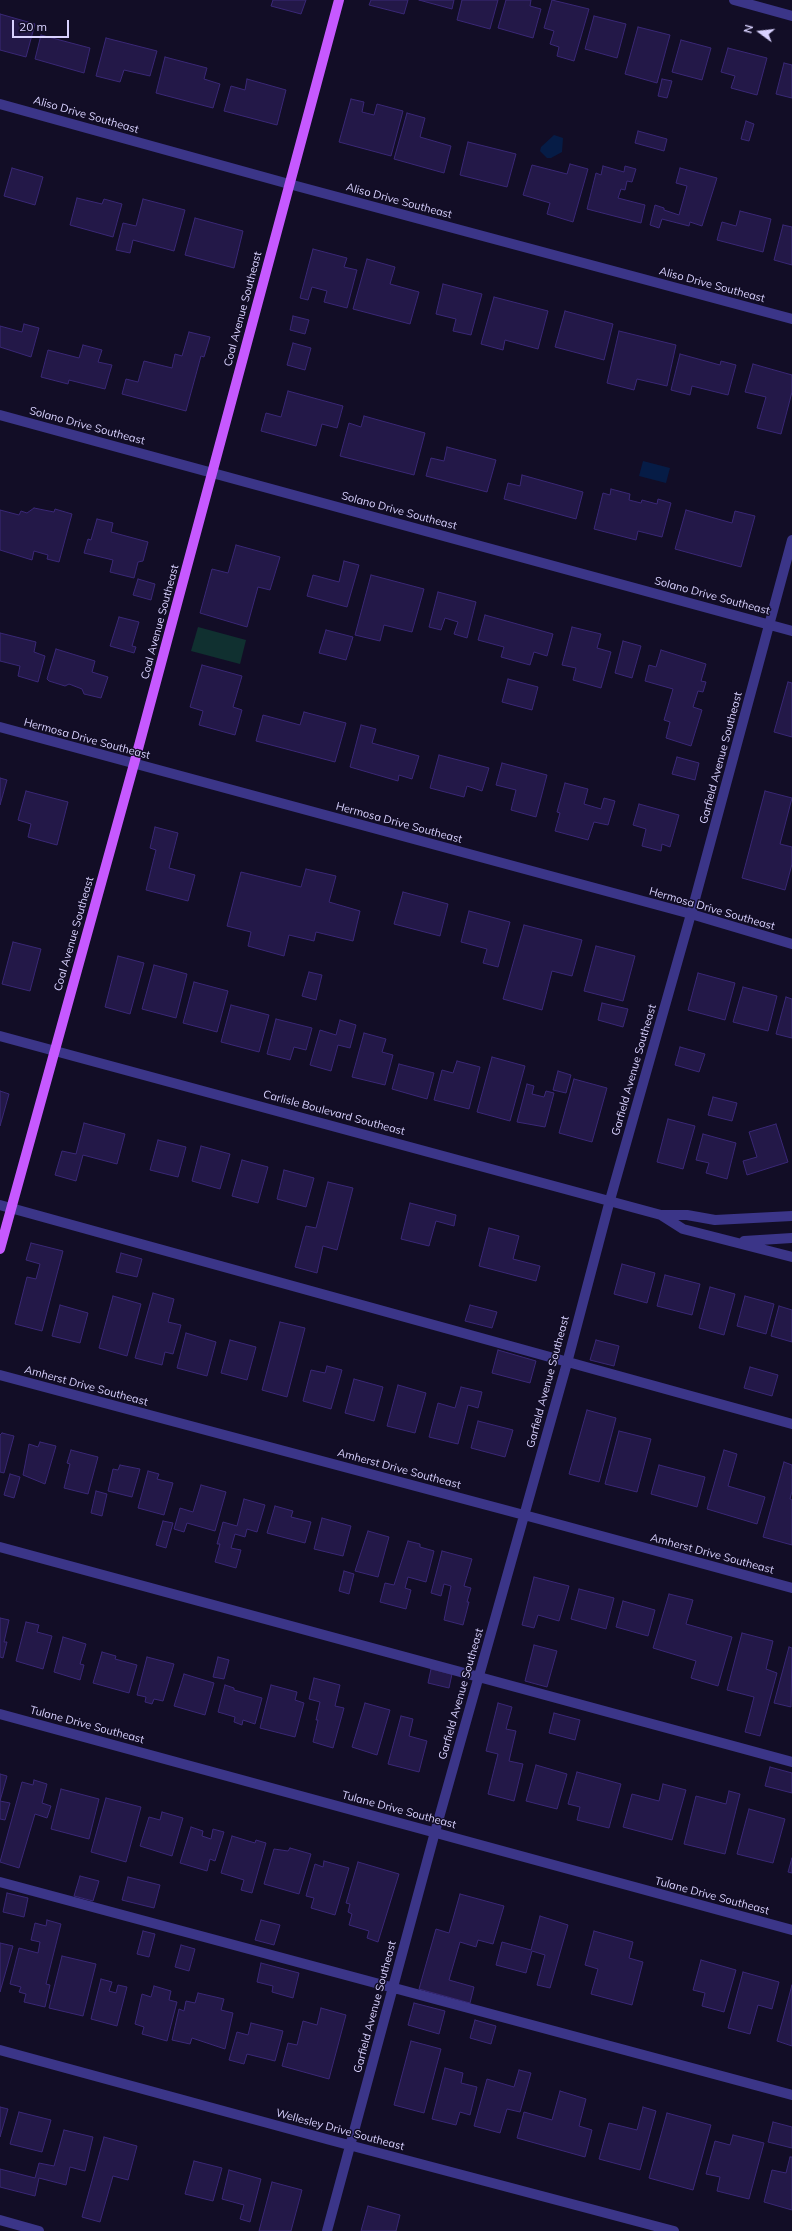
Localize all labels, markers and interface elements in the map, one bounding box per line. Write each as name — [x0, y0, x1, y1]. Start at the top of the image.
scale bar — [14, 12, 71, 38]
north arrow — [740, 12, 780, 52]
text: 20 m — [19, 19, 47, 34]
text: N — [741, 23, 756, 35]
street label: Aliso Drive Southeast — [32, 94, 140, 136]
street label: Aliso Drive Southeast — [345, 181, 453, 221]
street label: Coal Avenue Southeast — [221, 250, 265, 368]
street label: Aliso Drive Southeast — [658, 265, 766, 305]
street label: Solano Drive Southeast — [28, 404, 146, 448]
street label: Solano Drive Southeast — [340, 489, 458, 533]
street label: Coal Avenue Southeast — [138, 563, 182, 681]
street label: Solano Drive Southeast — [653, 574, 771, 618]
street label: Garfield Avenue Southeast — [697, 691, 745, 825]
street label: Hermosa Drive Southeast — [22, 716, 152, 762]
street label: Hermosa Drive Southeast — [334, 800, 464, 846]
street label: Coal Avenue Southeast — [51, 875, 97, 993]
street label: Hermosa Drive Southeast — [648, 885, 776, 933]
street label: Garfield Avenue Southeast — [609, 1003, 659, 1137]
street label: Carlisle Boulevard Southeast — [262, 1088, 406, 1138]
street label: Garfield Avenue Southeast — [524, 1315, 572, 1449]
street label: Amherst Drive Southeast — [23, 1363, 149, 1409]
street label: Amherst Drive Southeast — [336, 1446, 462, 1492]
street label: Amherst Drive Southeast — [649, 1531, 775, 1577]
street label: Garfield Avenue Southeast — [436, 1627, 486, 1761]
street label: Tulane Drive Southeast — [28, 1703, 146, 1747]
street label: Tulane Drive Southeast — [340, 1788, 458, 1832]
street label: Tulane Drive Southeast — [653, 1874, 771, 1918]
street label: Garfield Avenue Southeast — [351, 1940, 399, 2074]
street label: Wellesley Drive Southeast — [274, 2106, 406, 2154]

